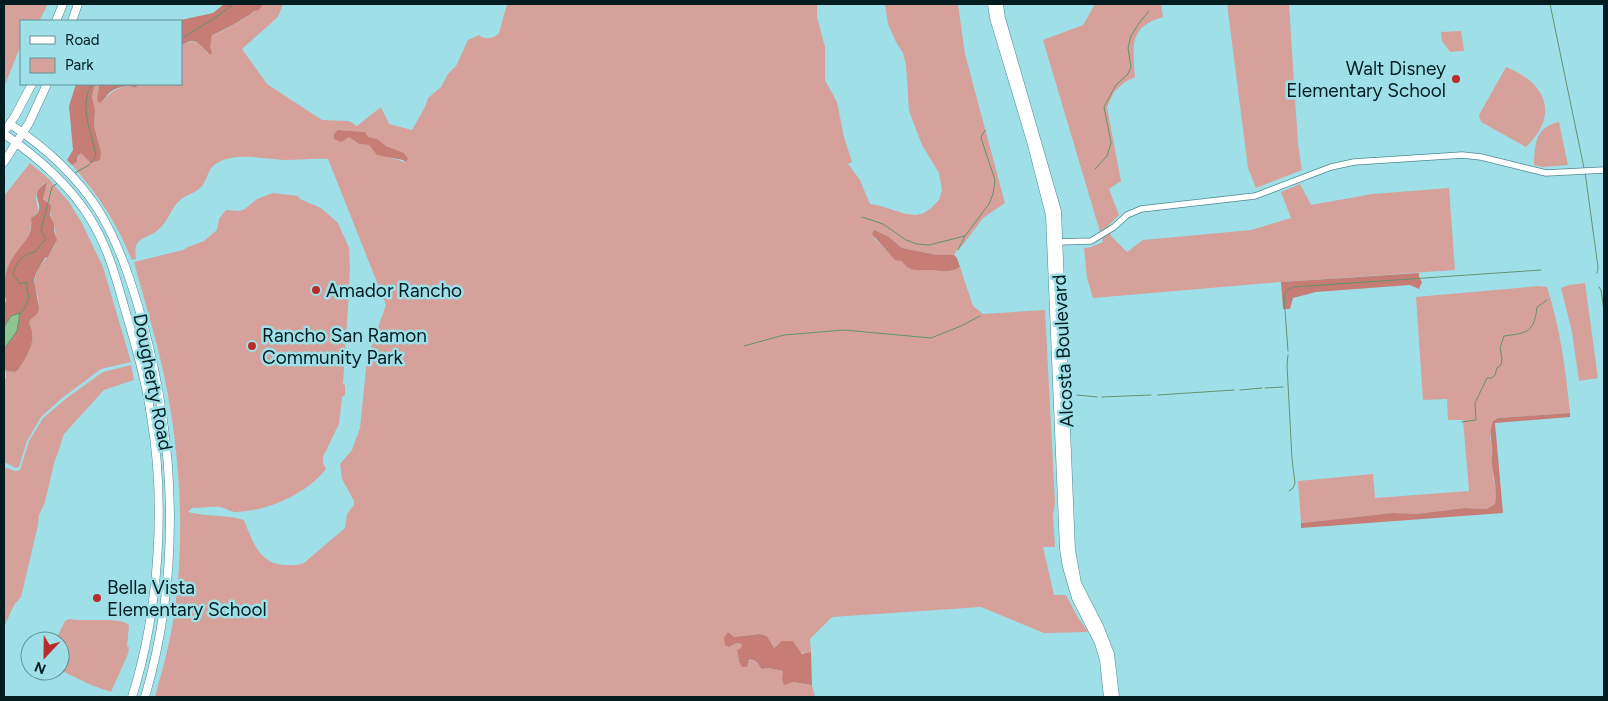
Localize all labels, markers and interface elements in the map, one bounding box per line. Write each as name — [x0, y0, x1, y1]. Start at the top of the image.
legend — [20, 20, 182, 85]
text: Road — [65, 31, 100, 49]
text: Park — [65, 56, 94, 74]
place label: Walt Disney Elementary School — [1286, 57, 1446, 102]
marker: Walt Disney Elementary School — [1450, 73, 1462, 85]
street label: Alcosta Boulevard — [1048, 274, 1078, 428]
place label: Amador Rancho — [326, 279, 462, 302]
marker: Amador Rancho — [310, 284, 322, 296]
street label: Dougherty Road — [128, 312, 178, 452]
place label: Rancho San Ramon Community Park — [262, 324, 427, 369]
marker: Rancho San Ramon Community Park — [246, 340, 258, 352]
place label: Bella Vista Elementary School — [107, 576, 267, 621]
marker: Bella Vista Elementary School — [91, 592, 103, 604]
north arrow — [20, 631, 70, 681]
text: N — [32, 658, 49, 677]

